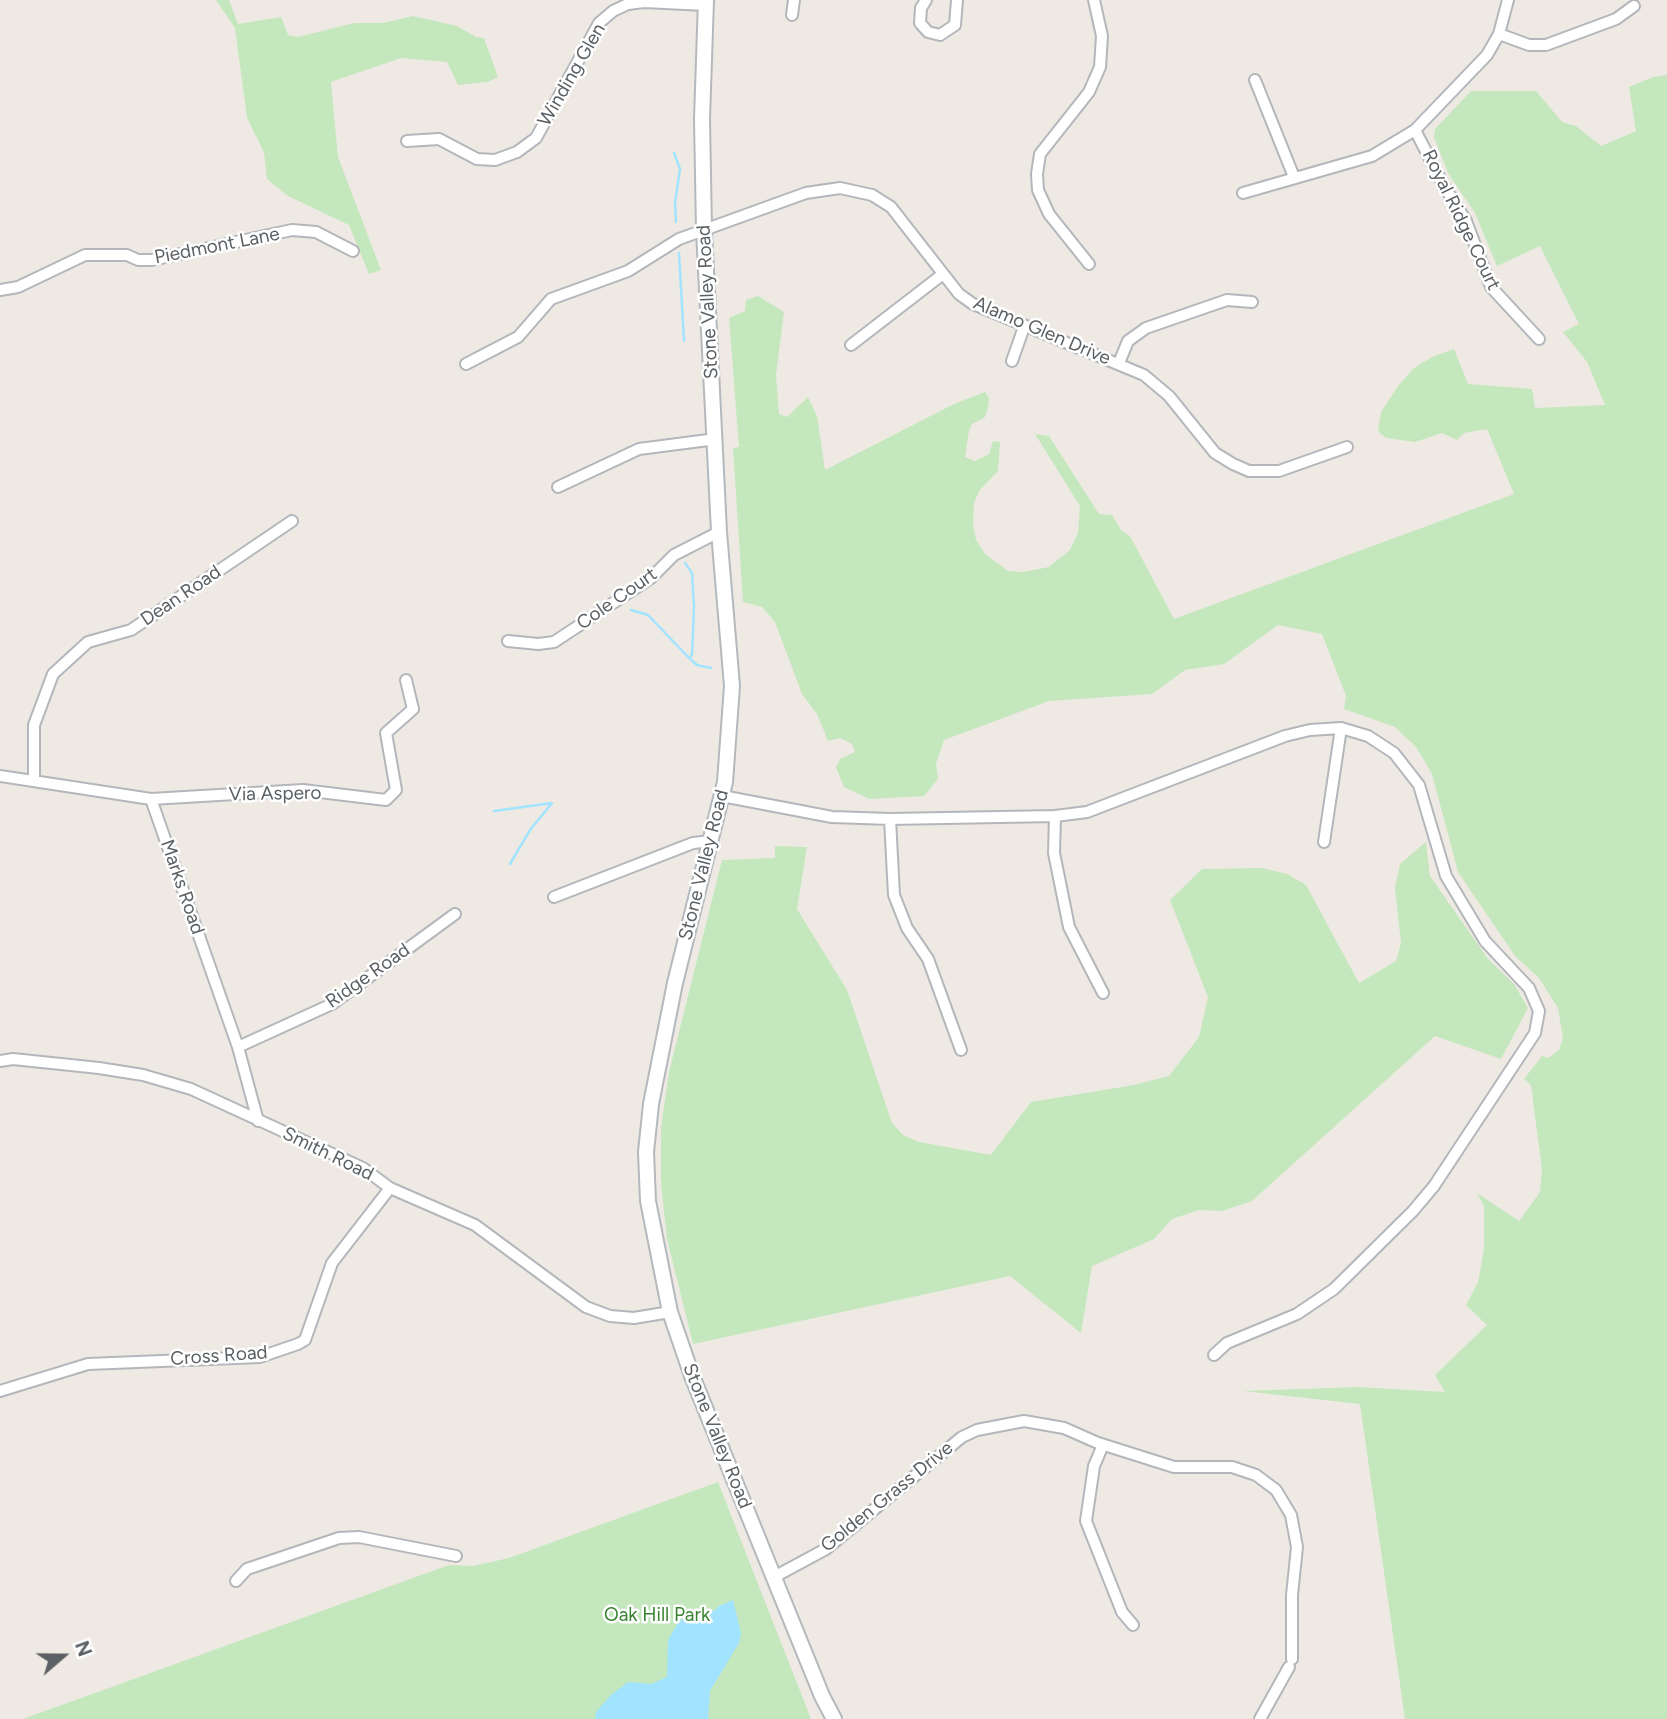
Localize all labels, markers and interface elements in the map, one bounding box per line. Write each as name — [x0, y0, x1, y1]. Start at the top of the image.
street label: Winding Glen — [533, 20, 611, 130]
street label: Royal Ridge Court — [1417, 146, 1505, 294]
street label: Piedmont Lane — [152, 223, 282, 269]
street label: Stone Valley Road — [693, 224, 723, 380]
street label: Alamo Glen Drive — [970, 292, 1114, 370]
street label: Dean Road — [136, 561, 226, 631]
street label: Cole Court — [572, 563, 662, 635]
street label: Via Aspero — [228, 782, 322, 806]
street label: Stone Valley Road — [674, 787, 734, 943]
street label: Marks Road — [155, 837, 209, 937]
street label: Ridge Road — [322, 939, 414, 1013]
street label: Smith Road — [279, 1122, 377, 1186]
street label: Cross Road — [170, 1341, 268, 1371]
street label: Stone Valley Road — [677, 1360, 757, 1512]
street label: Golden Grass Drive — [816, 1437, 958, 1557]
park label: Oak Hill Park — [604, 1604, 710, 1626]
north arrow — [28, 1621, 98, 1691]
text: N — [70, 1638, 97, 1659]

